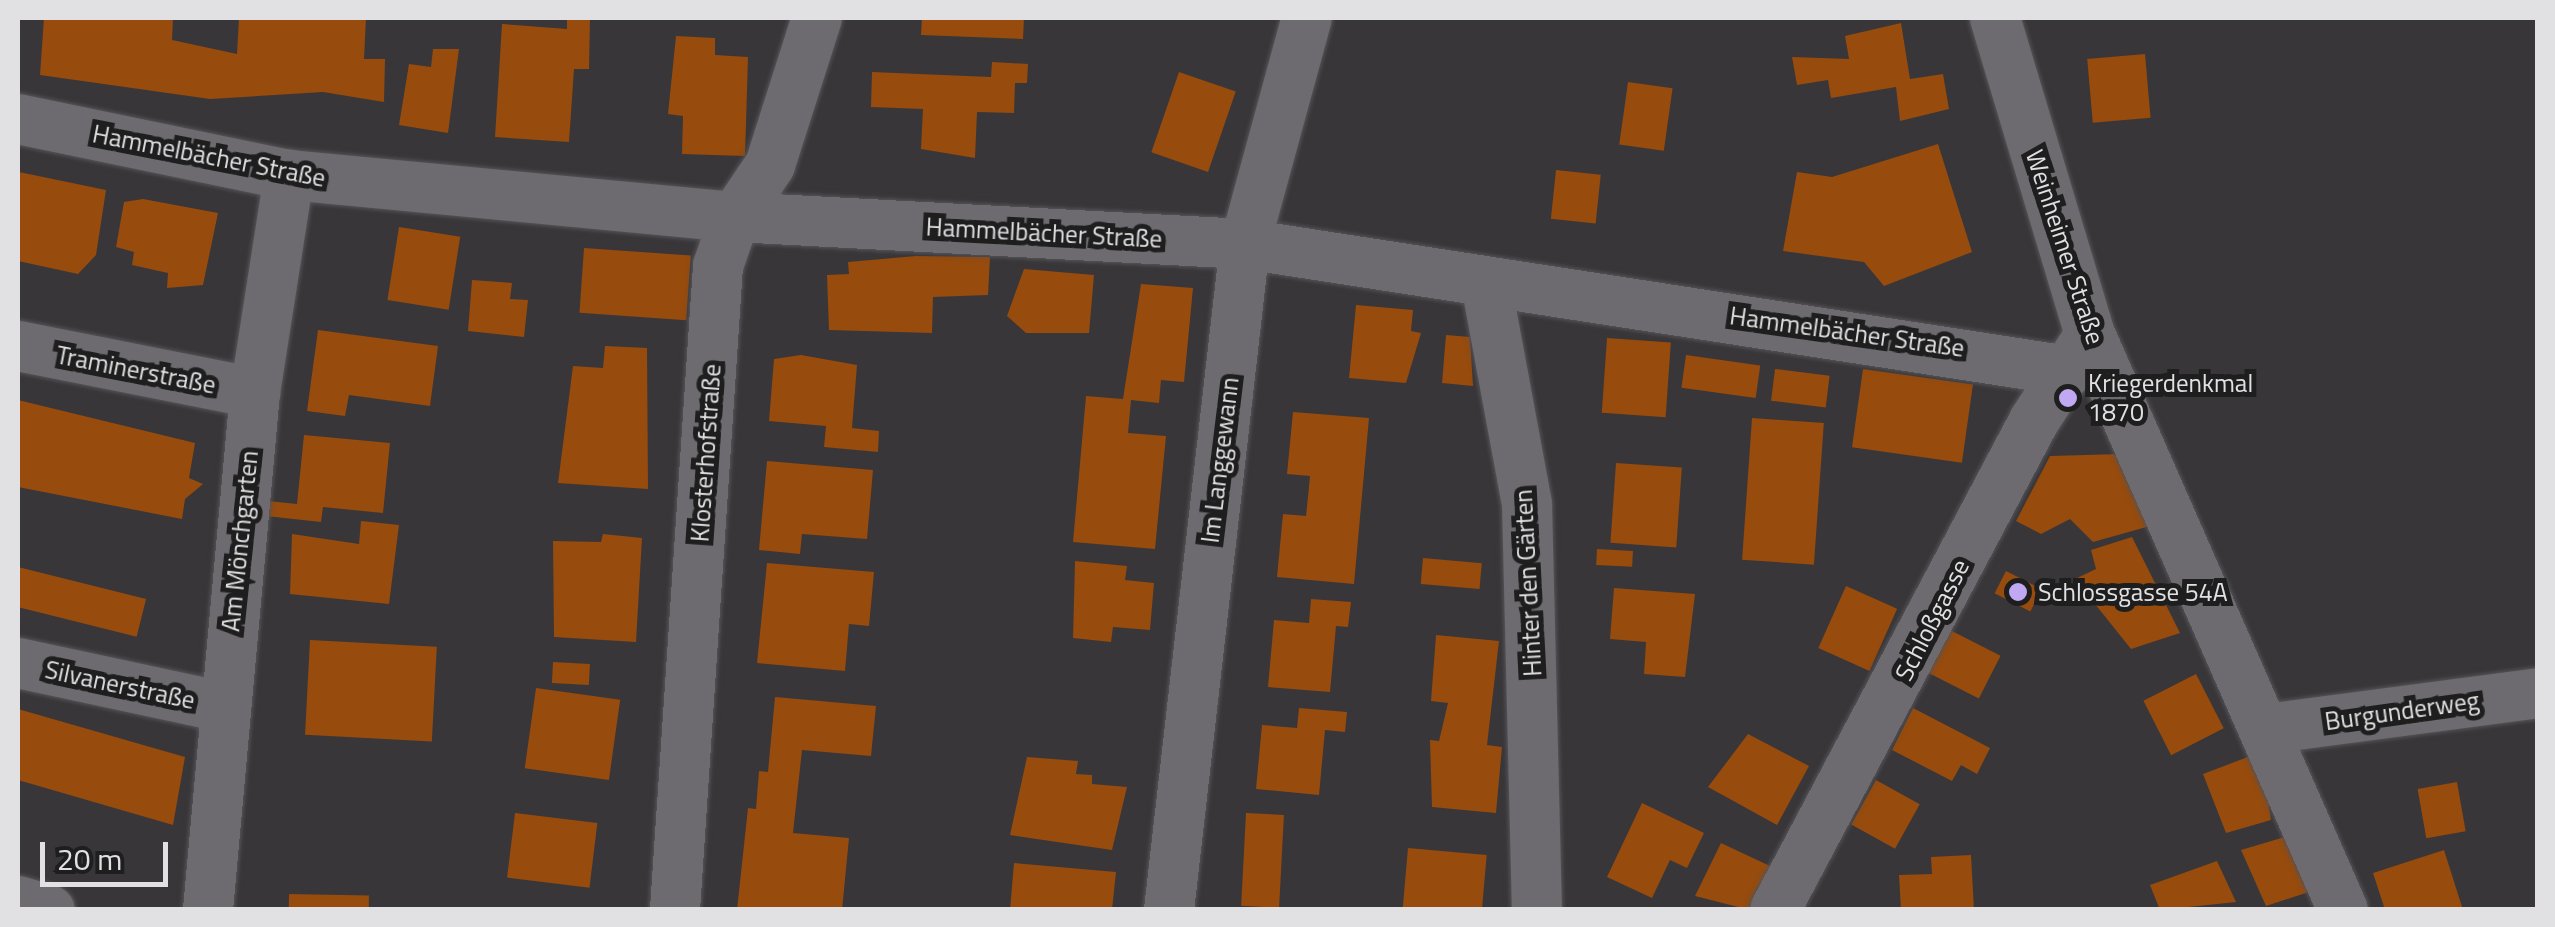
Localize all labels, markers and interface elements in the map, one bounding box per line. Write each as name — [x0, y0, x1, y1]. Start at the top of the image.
street label: Hammelbächer Straße — [90, 119, 328, 193]
street label: Weinheimer Straße — [2019, 146, 2111, 348]
street label: Hammelbächer Straße — [925, 212, 1163, 254]
street label: Hammelbächer Straße — [1728, 301, 1966, 363]
street label: Traminerstraße — [54, 340, 218, 400]
street label: Klosterhofstraße — [685, 363, 727, 543]
place label: Kriegerdenkmal 1870 — [2088, 369, 2253, 428]
street label: Im Langgewann — [1195, 375, 1245, 545]
marker: Kriegerdenkmal 1870 — [2057, 387, 2079, 409]
street label: Am Mönchgarten — [216, 449, 264, 633]
street label: Hinter den Gärten — [1508, 489, 1548, 677]
street label: Schloßgasse — [1889, 554, 1975, 686]
place label: Schlossgasse 54A — [2038, 577, 2228, 607]
marker: Schlossgasse 54A — [2007, 581, 2029, 603]
street label: Silvanerstraße — [42, 654, 198, 716]
street label: Burgunderweg — [2323, 685, 2481, 737]
scale bar — [45, 822, 172, 884]
text: 20 m — [57, 836, 122, 882]

